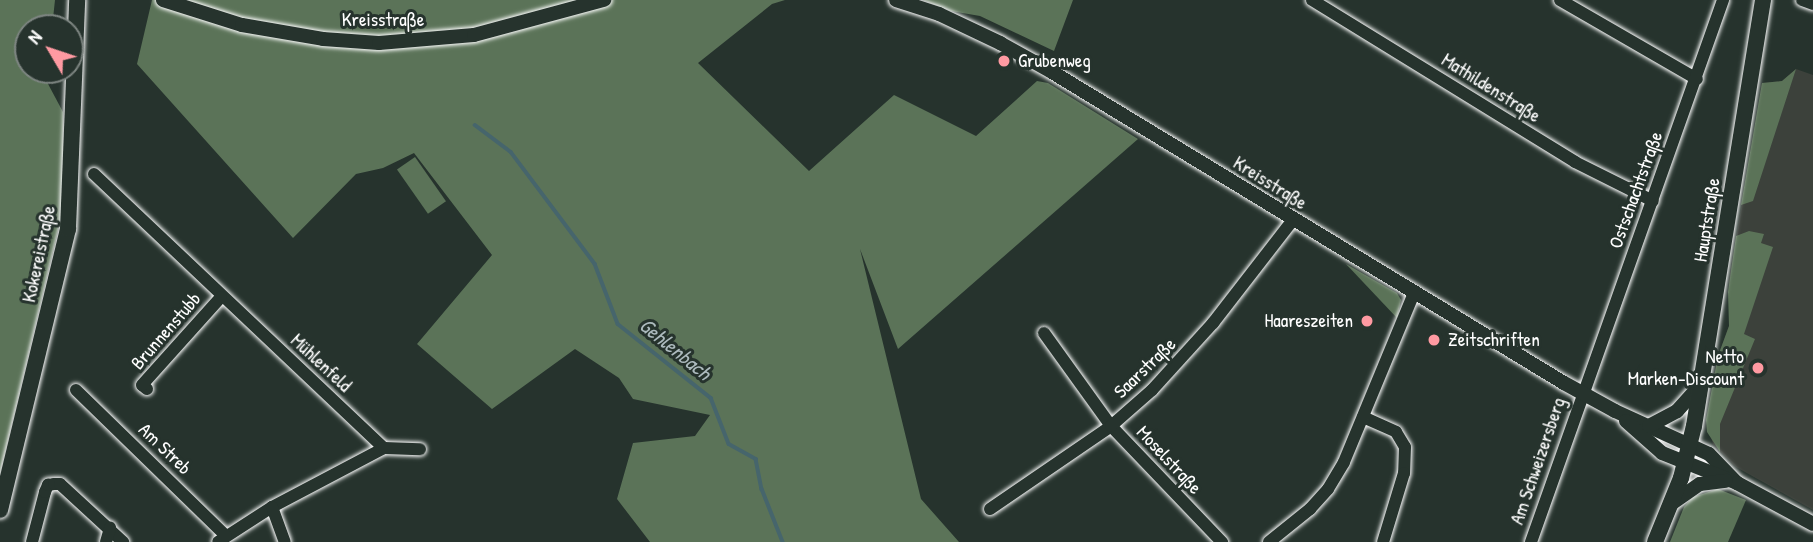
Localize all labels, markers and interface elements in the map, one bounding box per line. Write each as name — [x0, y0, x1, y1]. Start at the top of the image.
street label: Kreisstraße — [342, 9, 424, 31]
north arrow — [14, 14, 84, 84]
text: N — [21, 25, 48, 49]
street label: Mathildenstraße — [1437, 49, 1545, 127]
place label: Grubenweg — [1018, 50, 1091, 72]
marker: Grubenweg — [996, 53, 1012, 69]
street label: Ostschachtstraße — [1604, 128, 1668, 252]
street label: Kreisstraße — [1229, 151, 1311, 215]
street label: Hauptstraße — [1689, 176, 1725, 264]
street label: Kokereistraße — [18, 204, 60, 304]
street label: Brunnenstubb — [126, 288, 206, 374]
place label: Haareszeiten — [1264, 310, 1353, 332]
water label: Gehlenbach — [634, 313, 716, 385]
marker: Haareszeiten — [1359, 313, 1375, 329]
street label: Mühlenfeld — [286, 329, 356, 397]
place label: Zeitschriften — [1448, 329, 1540, 351]
marker: Zeitschriften — [1426, 332, 1442, 348]
street label: Saarstraße — [1109, 333, 1181, 403]
place label: Netto Marken-Discount — [1628, 346, 1744, 390]
marker: Netto Marken-Discount — [1750, 360, 1766, 376]
street label: Am Schweizersberg — [1506, 395, 1570, 527]
street label: Am Streb — [134, 418, 196, 480]
street label: Moselstraße — [1132, 421, 1206, 499]

